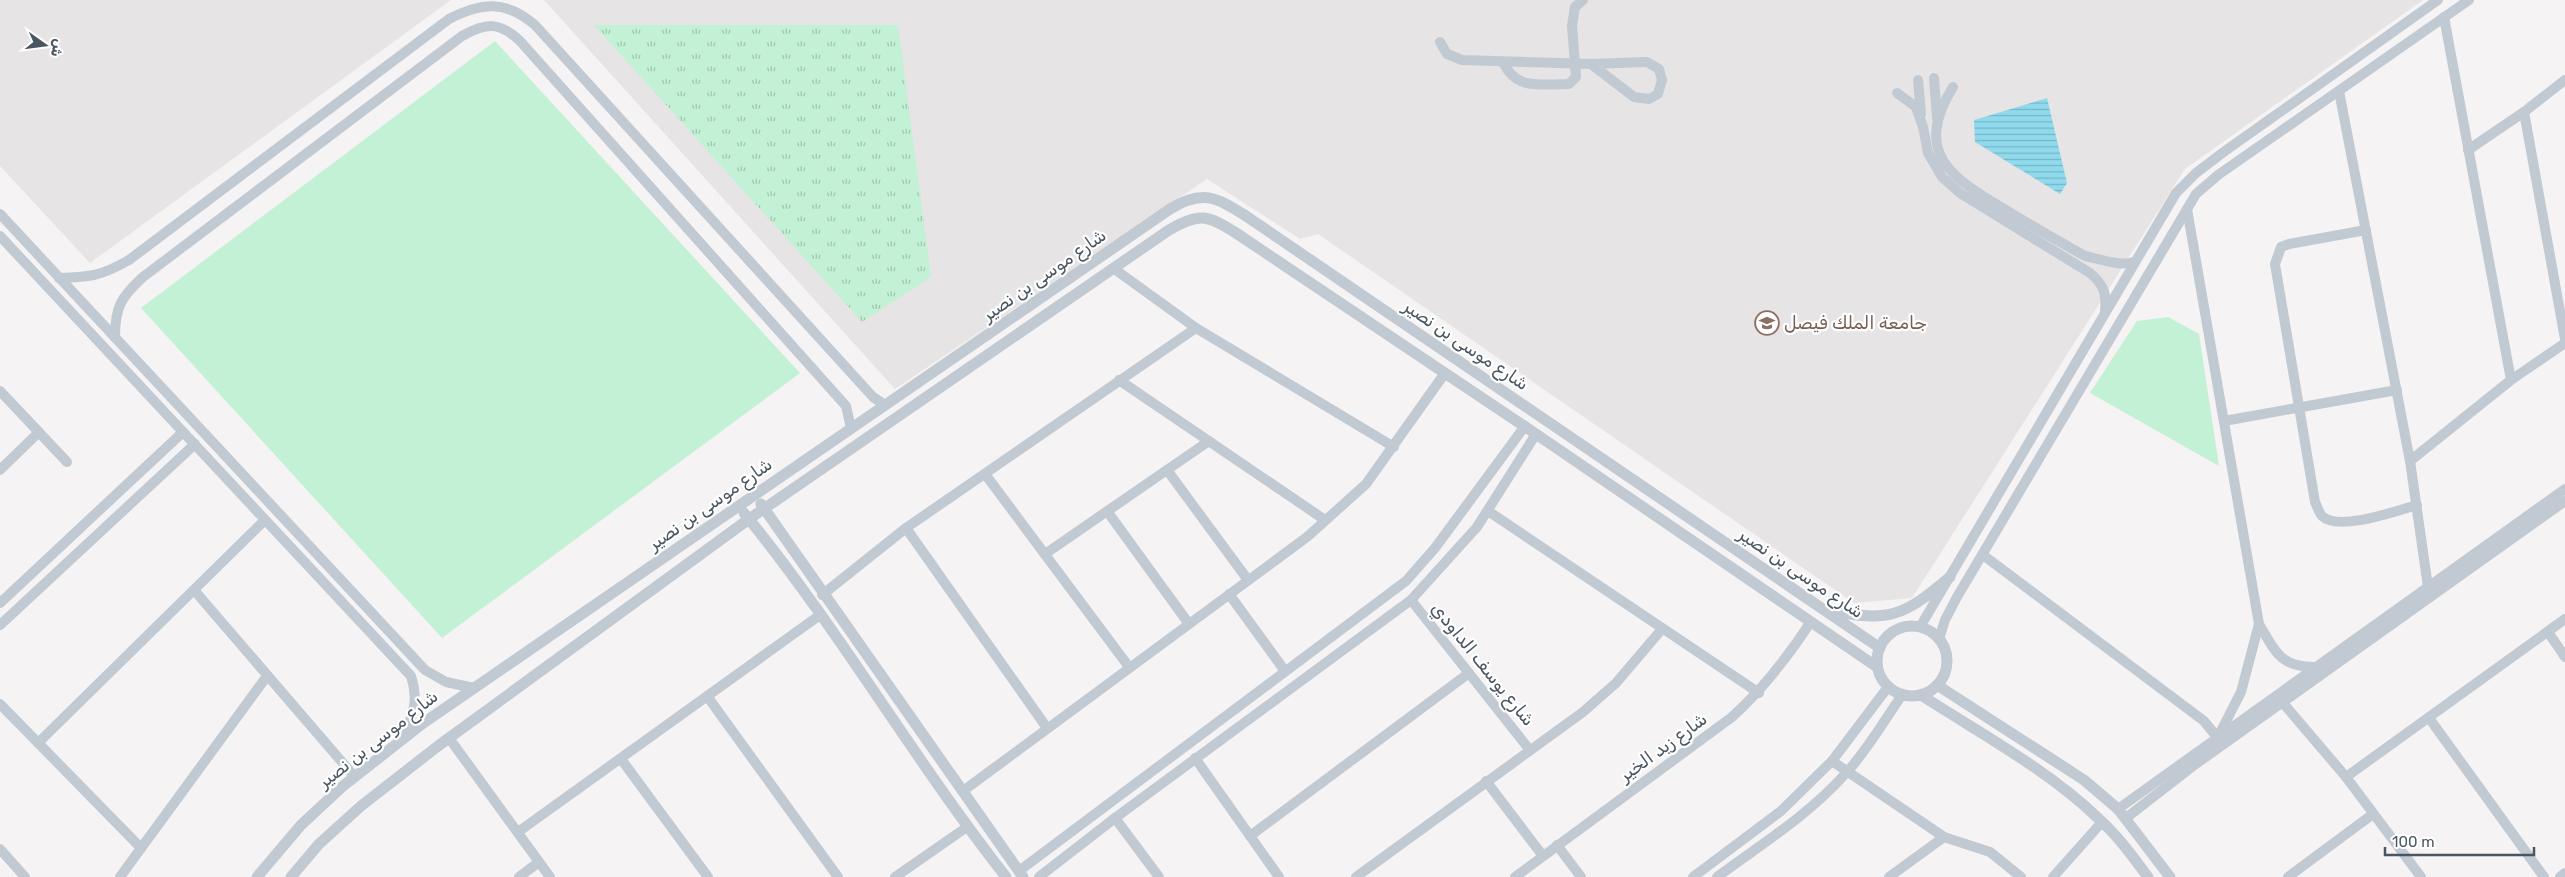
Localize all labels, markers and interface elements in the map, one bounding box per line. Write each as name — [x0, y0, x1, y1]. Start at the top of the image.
north arrow — [20, 20, 70, 70]
text: ش — [47, 37, 68, 59]
street label: شارع موسى بن نصير — [977, 224, 1111, 327]
street label: شارع موسى بن نصير — [1398, 294, 1533, 396]
school or university icon: جامعة الملك فيصل — [1754, 310, 1780, 336]
place label: جامعة الملك فيصل — [1784, 312, 1927, 334]
street label: شارع موسى بن نصير — [643, 453, 777, 556]
street label: شارع موسى بن نصير — [1733, 522, 1868, 624]
street label: شارع يوسف الداودي — [1426, 598, 1540, 731]
street label: شارع موسى بن نصير — [313, 685, 443, 794]
street label: شارع زيد الخير — [1614, 708, 1712, 788]
scale bar — [2385, 824, 2534, 856]
text: 100 m — [2392, 833, 2434, 851]

